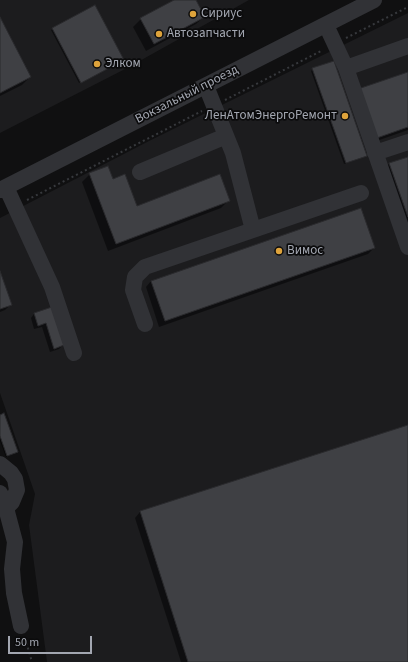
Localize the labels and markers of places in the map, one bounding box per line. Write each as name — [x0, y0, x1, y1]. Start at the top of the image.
place label: Сириус — [201, 6, 242, 22]
marker: Сириус — [188, 9, 198, 19]
place label: Автозапчасти — [167, 26, 245, 42]
marker: Автозапчасти — [154, 29, 164, 39]
place label: Элком — [105, 56, 141, 72]
marker: Элком — [92, 59, 102, 69]
place label: ЛенАтомЭнергоРемонт — [205, 108, 337, 124]
marker: ЛенАтомЭнергоРемонт — [340, 111, 350, 121]
place label: Вимос — [287, 243, 323, 259]
marker: Вимос — [274, 246, 284, 256]

